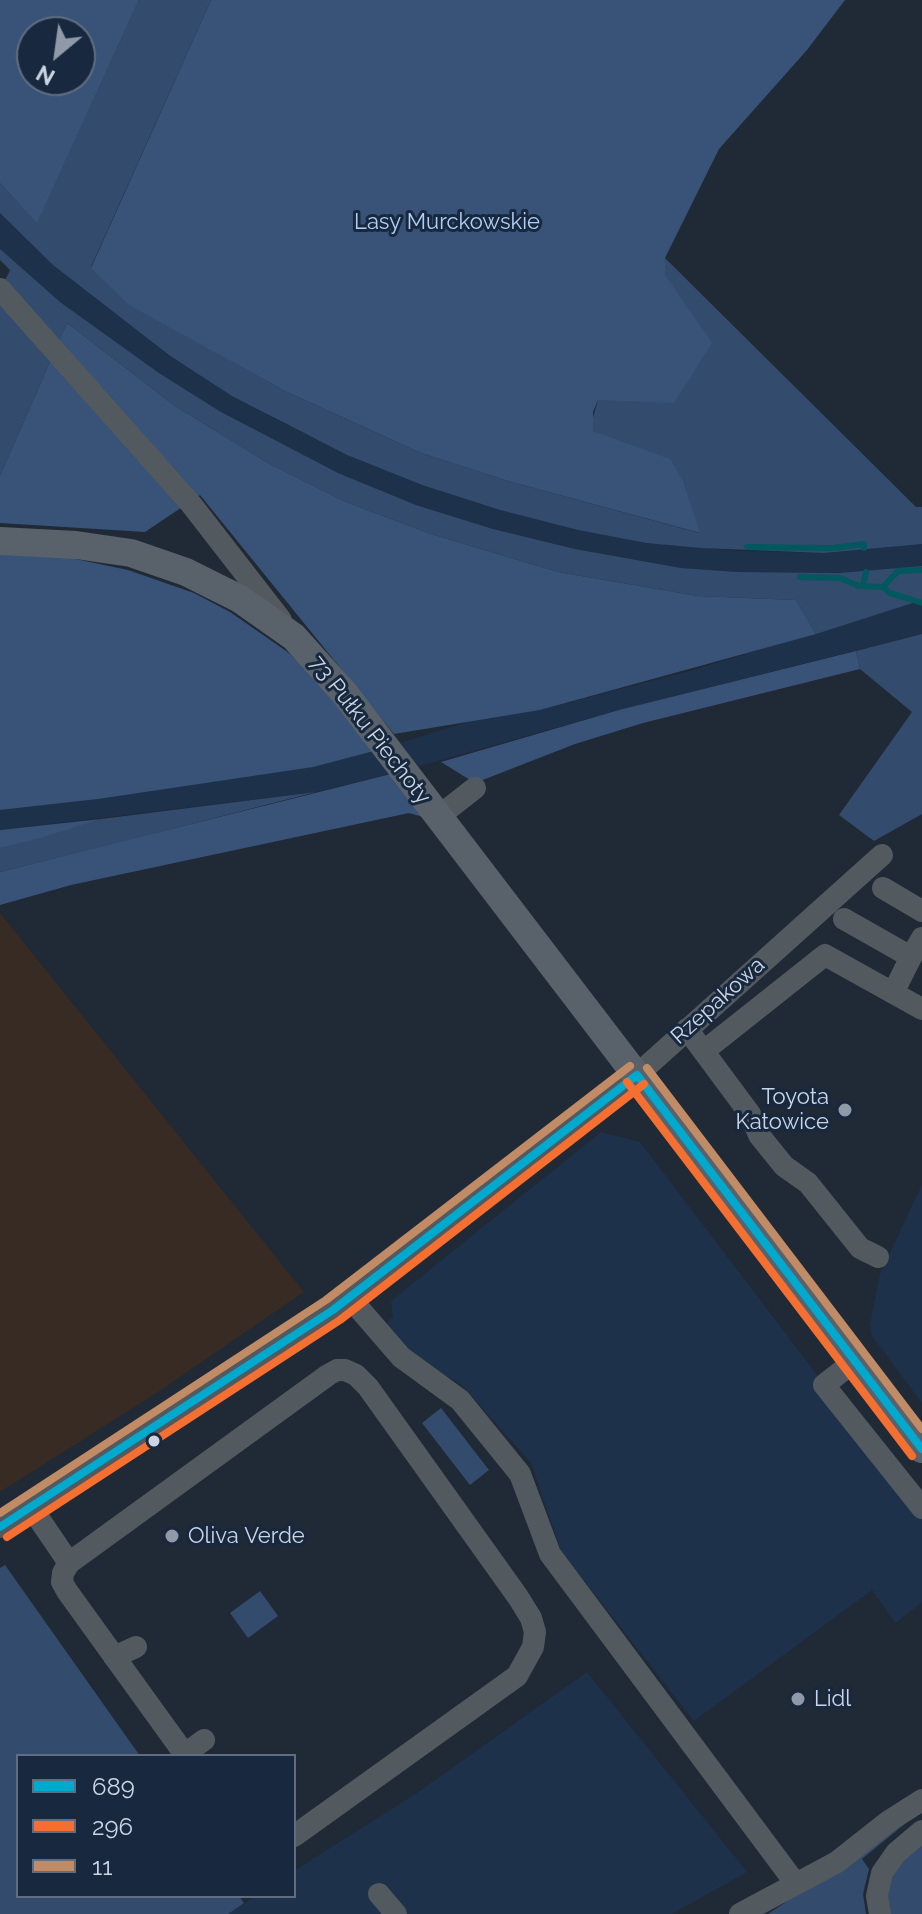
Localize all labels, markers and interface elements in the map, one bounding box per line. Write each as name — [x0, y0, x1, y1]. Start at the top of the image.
north arrow — [16, 16, 96, 96]
text: N — [32, 60, 59, 91]
park label: Lasy Murckowskie — [354, 209, 540, 235]
street label: 73 Pułku Piechoty — [304, 650, 436, 810]
street label: Rzepakowa — [666, 952, 770, 1050]
place label: Toyota Katowice — [736, 1084, 829, 1136]
marker: Toyota Katowice — [836, 1101, 854, 1119]
unlabelled marker — [146, 1433, 162, 1449]
place label: Oliva Verde — [188, 1523, 305, 1549]
marker: Oliva Verde — [163, 1527, 181, 1545]
place label: Lidl — [814, 1686, 851, 1712]
marker: Lidl — [789, 1690, 807, 1708]
legend — [16, 1754, 296, 1898]
text: 689 — [92, 1772, 135, 1801]
text: 296 — [92, 1812, 133, 1841]
text: 11 — [92, 1852, 113, 1881]

